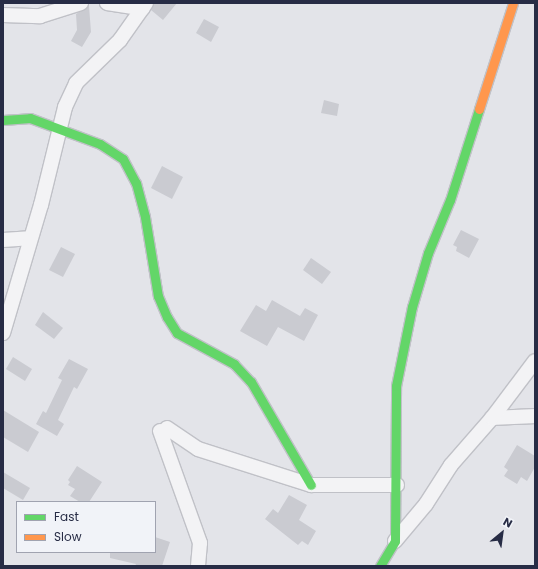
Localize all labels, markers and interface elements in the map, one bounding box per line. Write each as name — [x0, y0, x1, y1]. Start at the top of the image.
legend — [16, 501, 156, 553]
text: Fast — [54, 508, 79, 525]
north arrow — [482, 513, 522, 553]
text: N — [500, 514, 515, 532]
text: Slow — [54, 528, 82, 545]

